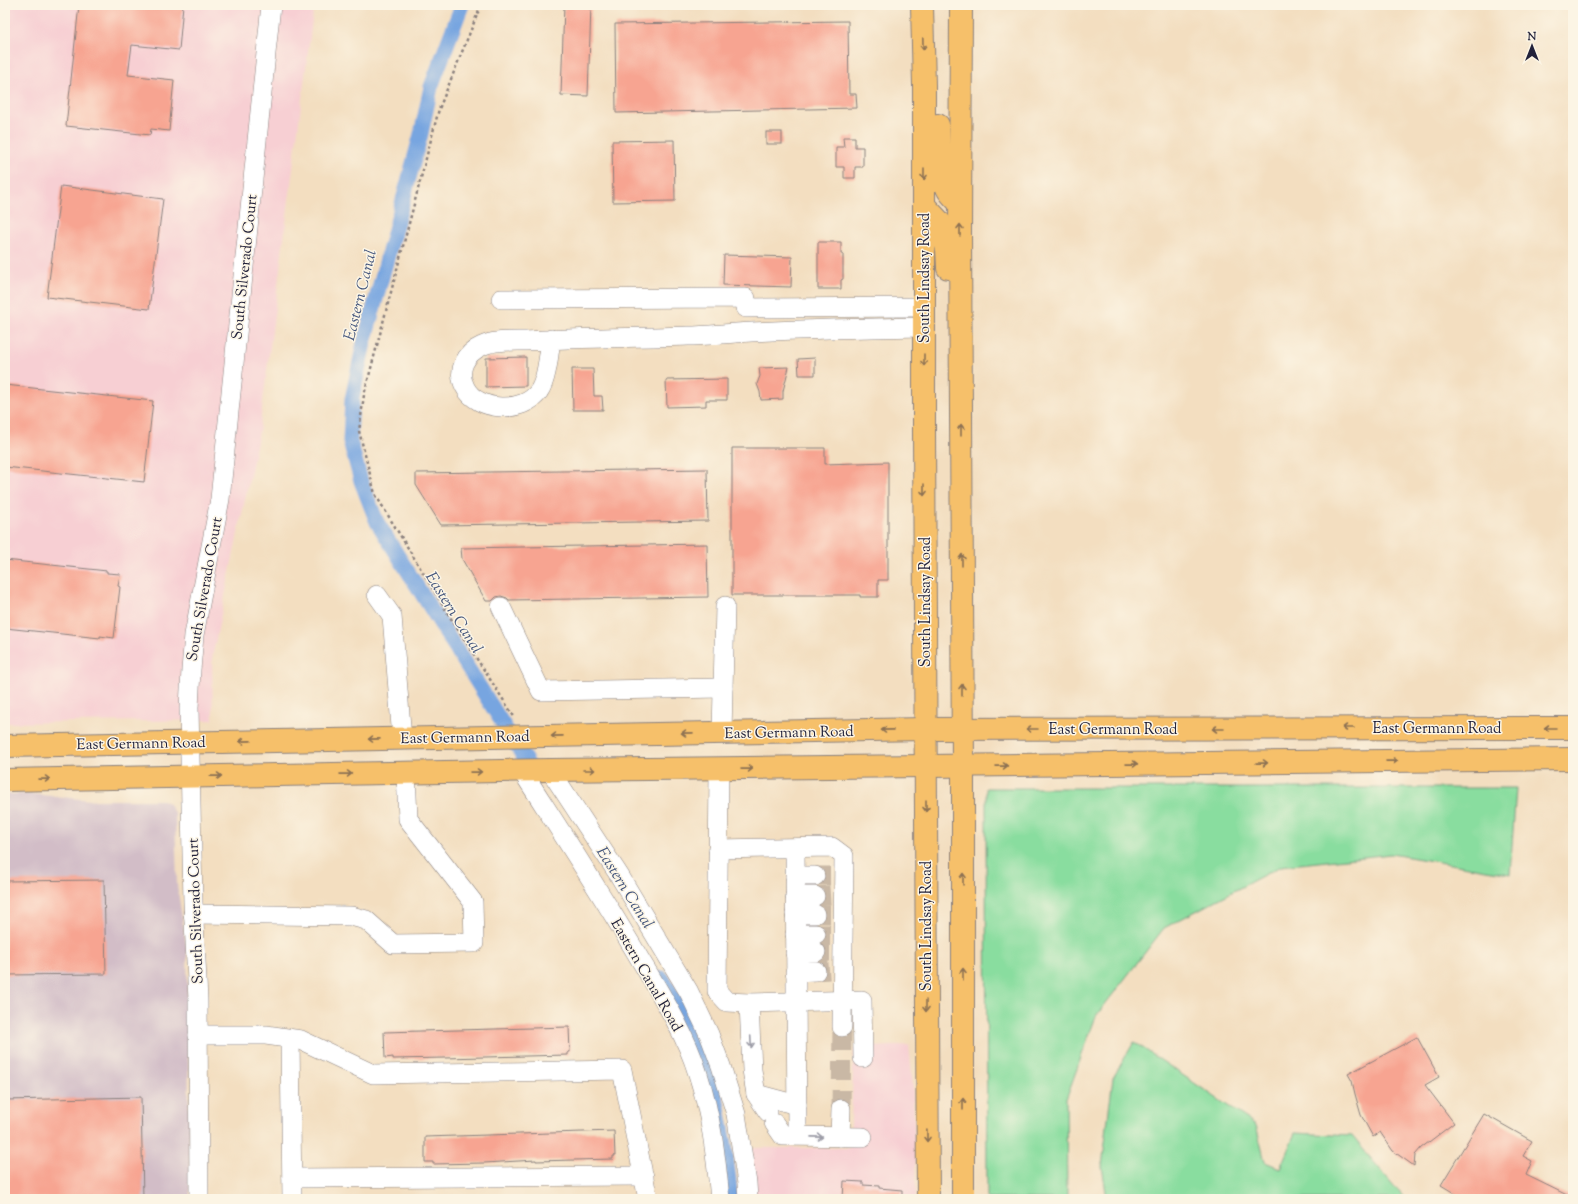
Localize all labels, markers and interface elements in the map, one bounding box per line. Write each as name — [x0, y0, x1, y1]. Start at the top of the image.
north arrow — [1512, 26, 1552, 66]
text: N — [1527, 29, 1537, 45]
one-way arrow — [919, 37, 927, 50]
one-way arrow — [920, 167, 928, 180]
street label: South Silverado Court — [227, 194, 264, 341]
street label: South Lindsay Road — [915, 212, 936, 343]
one-way arrow — [956, 224, 964, 237]
water label: Eastern Canal — [339, 248, 384, 344]
one-way arrow — [920, 353, 928, 366]
one-way arrow — [957, 424, 965, 437]
one-way arrow — [920, 483, 928, 496]
street label: South Silverado Court — [182, 516, 228, 663]
street label: South Lindsay Road — [916, 536, 937, 667]
one-way arrow — [958, 554, 966, 567]
water label: Eastern Canal — [418, 568, 487, 659]
one-way arrow — [958, 684, 966, 697]
street label: East Germann Road — [1372, 719, 1502, 740]
street label: East Germann Road — [1048, 720, 1178, 741]
street label: East Germann Road — [724, 722, 854, 745]
one-way arrow — [1342, 724, 1355, 732]
one-way arrow — [1544, 724, 1557, 732]
one-way arrow — [1026, 725, 1039, 733]
one-way arrow — [1212, 725, 1225, 733]
one-way arrow — [881, 726, 894, 734]
street label: East Germann Road — [400, 727, 530, 750]
one-way arrow — [681, 730, 694, 737]
one-way arrow — [551, 732, 564, 740]
street label: East Germann Road — [76, 733, 206, 756]
one-way arrow — [368, 735, 381, 743]
one-way arrow — [238, 737, 251, 745]
one-way arrow — [1385, 757, 1398, 765]
one-way arrow — [1255, 759, 1268, 766]
one-way arrow — [1125, 760, 1138, 768]
one-way arrow — [995, 762, 1008, 770]
one-way arrow — [740, 765, 753, 773]
one-way arrow — [582, 766, 595, 774]
one-way arrow — [469, 768, 482, 776]
one-way arrow — [339, 770, 352, 778]
one-way arrow — [209, 772, 222, 780]
one-way arrow — [37, 775, 50, 783]
one-way arrow — [922, 799, 930, 812]
street label: South Silverado Court — [183, 838, 210, 984]
water label: Eastern Canal — [589, 843, 658, 934]
street label: South Lindsay Road — [917, 860, 938, 991]
one-way arrow — [959, 873, 967, 886]
street label: Eastern Canal Road — [605, 915, 687, 1037]
one-way arrow — [959, 968, 967, 981]
one-way arrow — [922, 999, 930, 1012]
one-way arrow — [747, 1035, 754, 1048]
one-way arrow — [959, 1098, 967, 1111]
one-way arrow — [923, 1129, 931, 1142]
one-way arrow — [810, 1133, 823, 1141]

